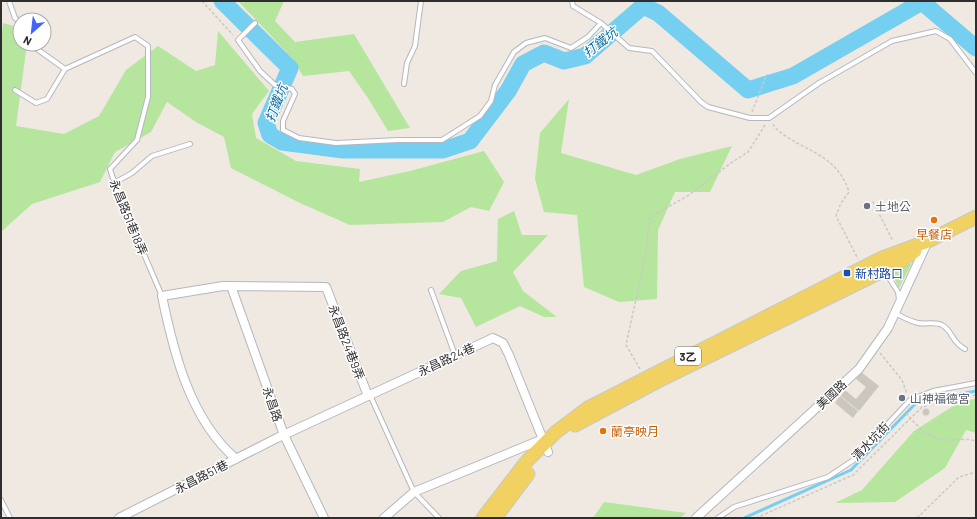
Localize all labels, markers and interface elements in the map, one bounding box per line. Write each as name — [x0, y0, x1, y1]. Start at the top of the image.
north arrow — [12, 12, 52, 52]
water label: 打鐵坑 — [580, 22, 622, 60]
text: N — [21, 34, 33, 49]
water label: 打鐵坑 — [262, 80, 291, 124]
street label: 永昌路51巷18弄 — [107, 177, 151, 257]
place label: 土地公 — [875, 199, 911, 213]
marker: 土地公 — [862, 201, 872, 211]
marker: 早餐店 — [929, 215, 939, 225]
place label: 早餐店 — [916, 227, 952, 241]
place label: 新村路口 — [855, 266, 903, 280]
marker: 新村路口 — [842, 268, 852, 278]
street label: 永昌路24巷9弄 — [326, 302, 368, 382]
street label: 永昌路24巷 — [415, 340, 477, 378]
road number: 3乙 — [675, 347, 701, 365]
street label: 美國路 — [813, 377, 849, 411]
street label: 永昌路 — [261, 385, 285, 423]
place label: 山神福德宮 — [910, 391, 970, 405]
marker: 山神福德宮 — [897, 393, 907, 403]
street label: 清水坑街 — [848, 419, 892, 463]
place label: 蘭亭映月 — [611, 424, 659, 438]
marker: 蘭亭映月 — [598, 426, 608, 436]
street label: 永昌路51巷 — [172, 457, 230, 495]

